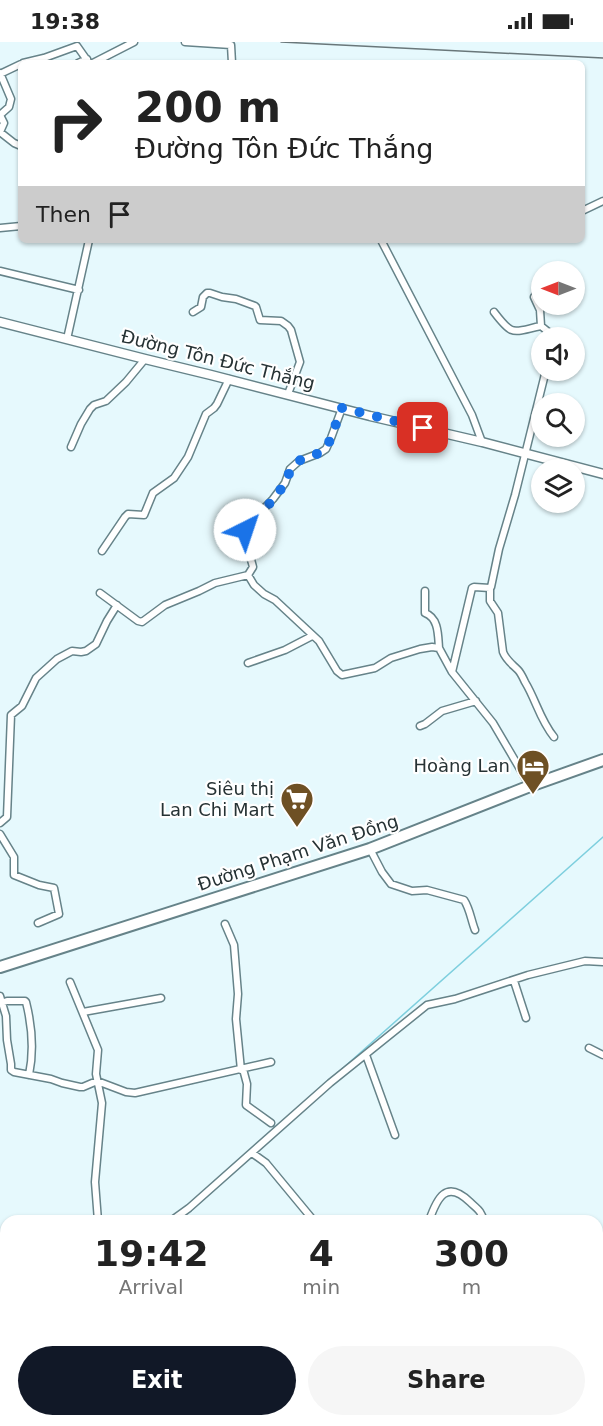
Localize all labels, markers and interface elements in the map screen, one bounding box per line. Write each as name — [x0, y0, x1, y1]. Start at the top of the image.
text: 19:38 — [30, 9, 100, 34]
text: 200 m — [135, 83, 281, 132]
icon: right — [36, 84, 114, 162]
text: Đường Tôn Đức Thắng — [135, 133, 433, 164]
icon: arrive — [103, 198, 136, 231]
text: Then — [36, 202, 91, 227]
north arrow — [531, 261, 585, 315]
map controls — [531, 261, 585, 513]
street label: Đường Tôn Đức Thắng — [119, 325, 317, 394]
button: sound — [531, 327, 585, 381]
button: search — [531, 393, 585, 447]
pin — [397, 402, 448, 453]
icon: arrive — [406, 411, 439, 444]
button: layers — [531, 459, 585, 513]
position arrow — [213, 498, 277, 562]
hotel icon: Hoàng Lan — [515, 748, 551, 795]
place label: Hoàng Lan — [413, 755, 510, 776]
place label: Siêu thị Lan Chi Mart — [160, 778, 274, 820]
supermarket icon: Siêu thị Lan Chi Mart — [279, 781, 315, 828]
street label: Đường Phạm Văn Đồng — [195, 810, 401, 895]
text: 19:42 — [94, 1233, 208, 1274]
text: 4 — [309, 1233, 334, 1274]
text: 300 — [434, 1233, 509, 1274]
text: Arrival — [119, 1275, 184, 1299]
text: min — [302, 1275, 340, 1299]
text: m — [462, 1275, 481, 1299]
button: Exit — [18, 1346, 296, 1415]
button: Share — [308, 1346, 585, 1415]

